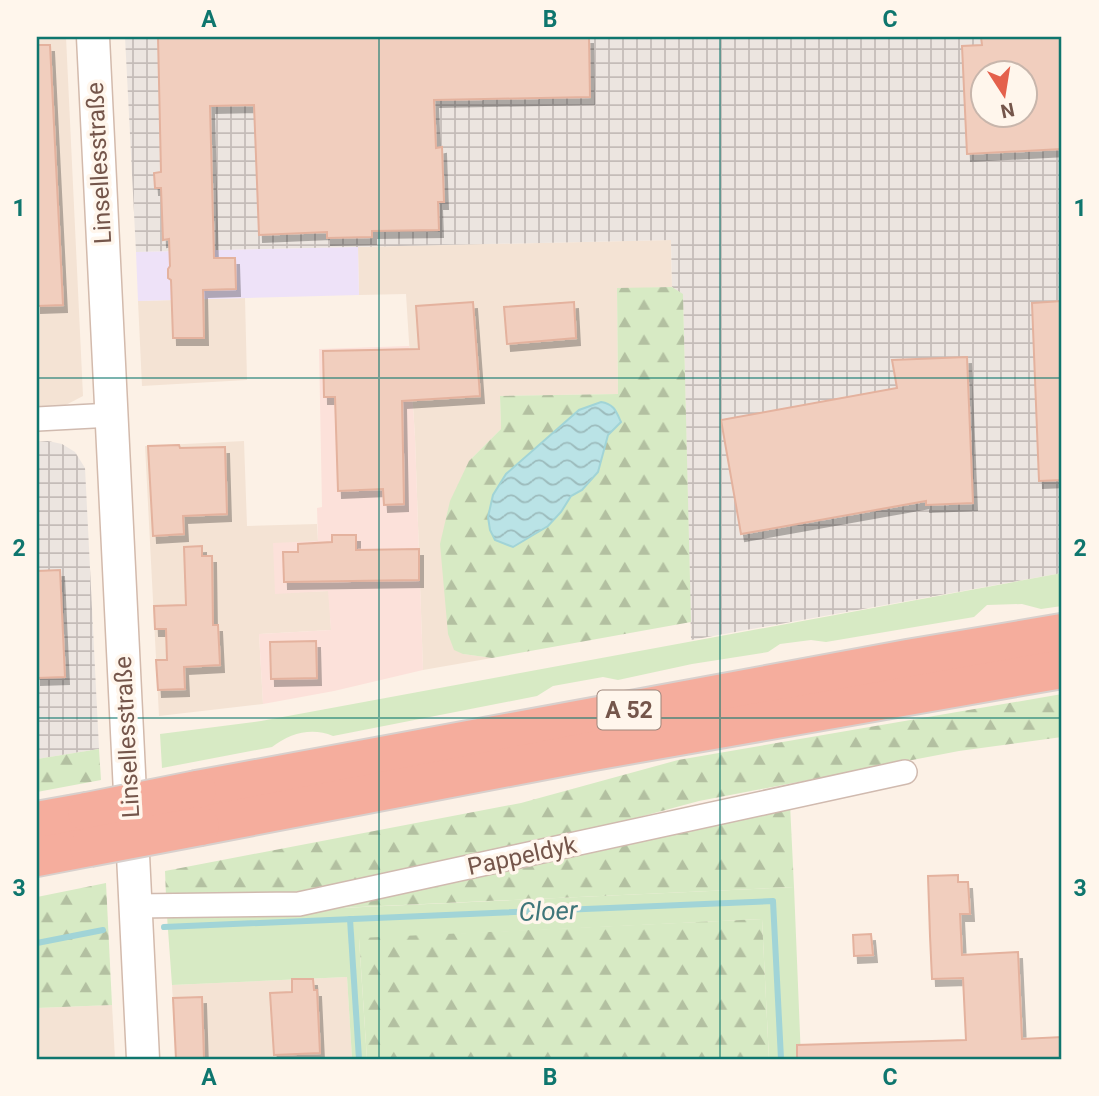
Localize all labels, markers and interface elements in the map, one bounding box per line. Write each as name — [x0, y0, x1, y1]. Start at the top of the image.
text: A — [201, 6, 217, 33]
text: B — [543, 6, 557, 33]
text: C — [882, 6, 898, 33]
north arrow — [970, 60, 1040, 130]
street label: Linsellesstraße — [81, 81, 117, 245]
text: N — [998, 97, 1016, 123]
text: 1 — [12, 195, 26, 222]
text: 1 — [1073, 195, 1087, 222]
text: 2 — [12, 535, 26, 562]
text: 2 — [1073, 535, 1087, 562]
street label: Linsellesstraße — [109, 655, 145, 819]
road number: A 52 — [598, 690, 660, 730]
street label: Pappeldyk — [465, 831, 580, 881]
text: 3 — [12, 875, 26, 902]
text: 3 — [1073, 875, 1087, 902]
water label: Cloer — [518, 895, 579, 927]
text: A — [201, 1064, 217, 1091]
text: B — [543, 1064, 557, 1091]
text: C — [882, 1064, 898, 1091]

